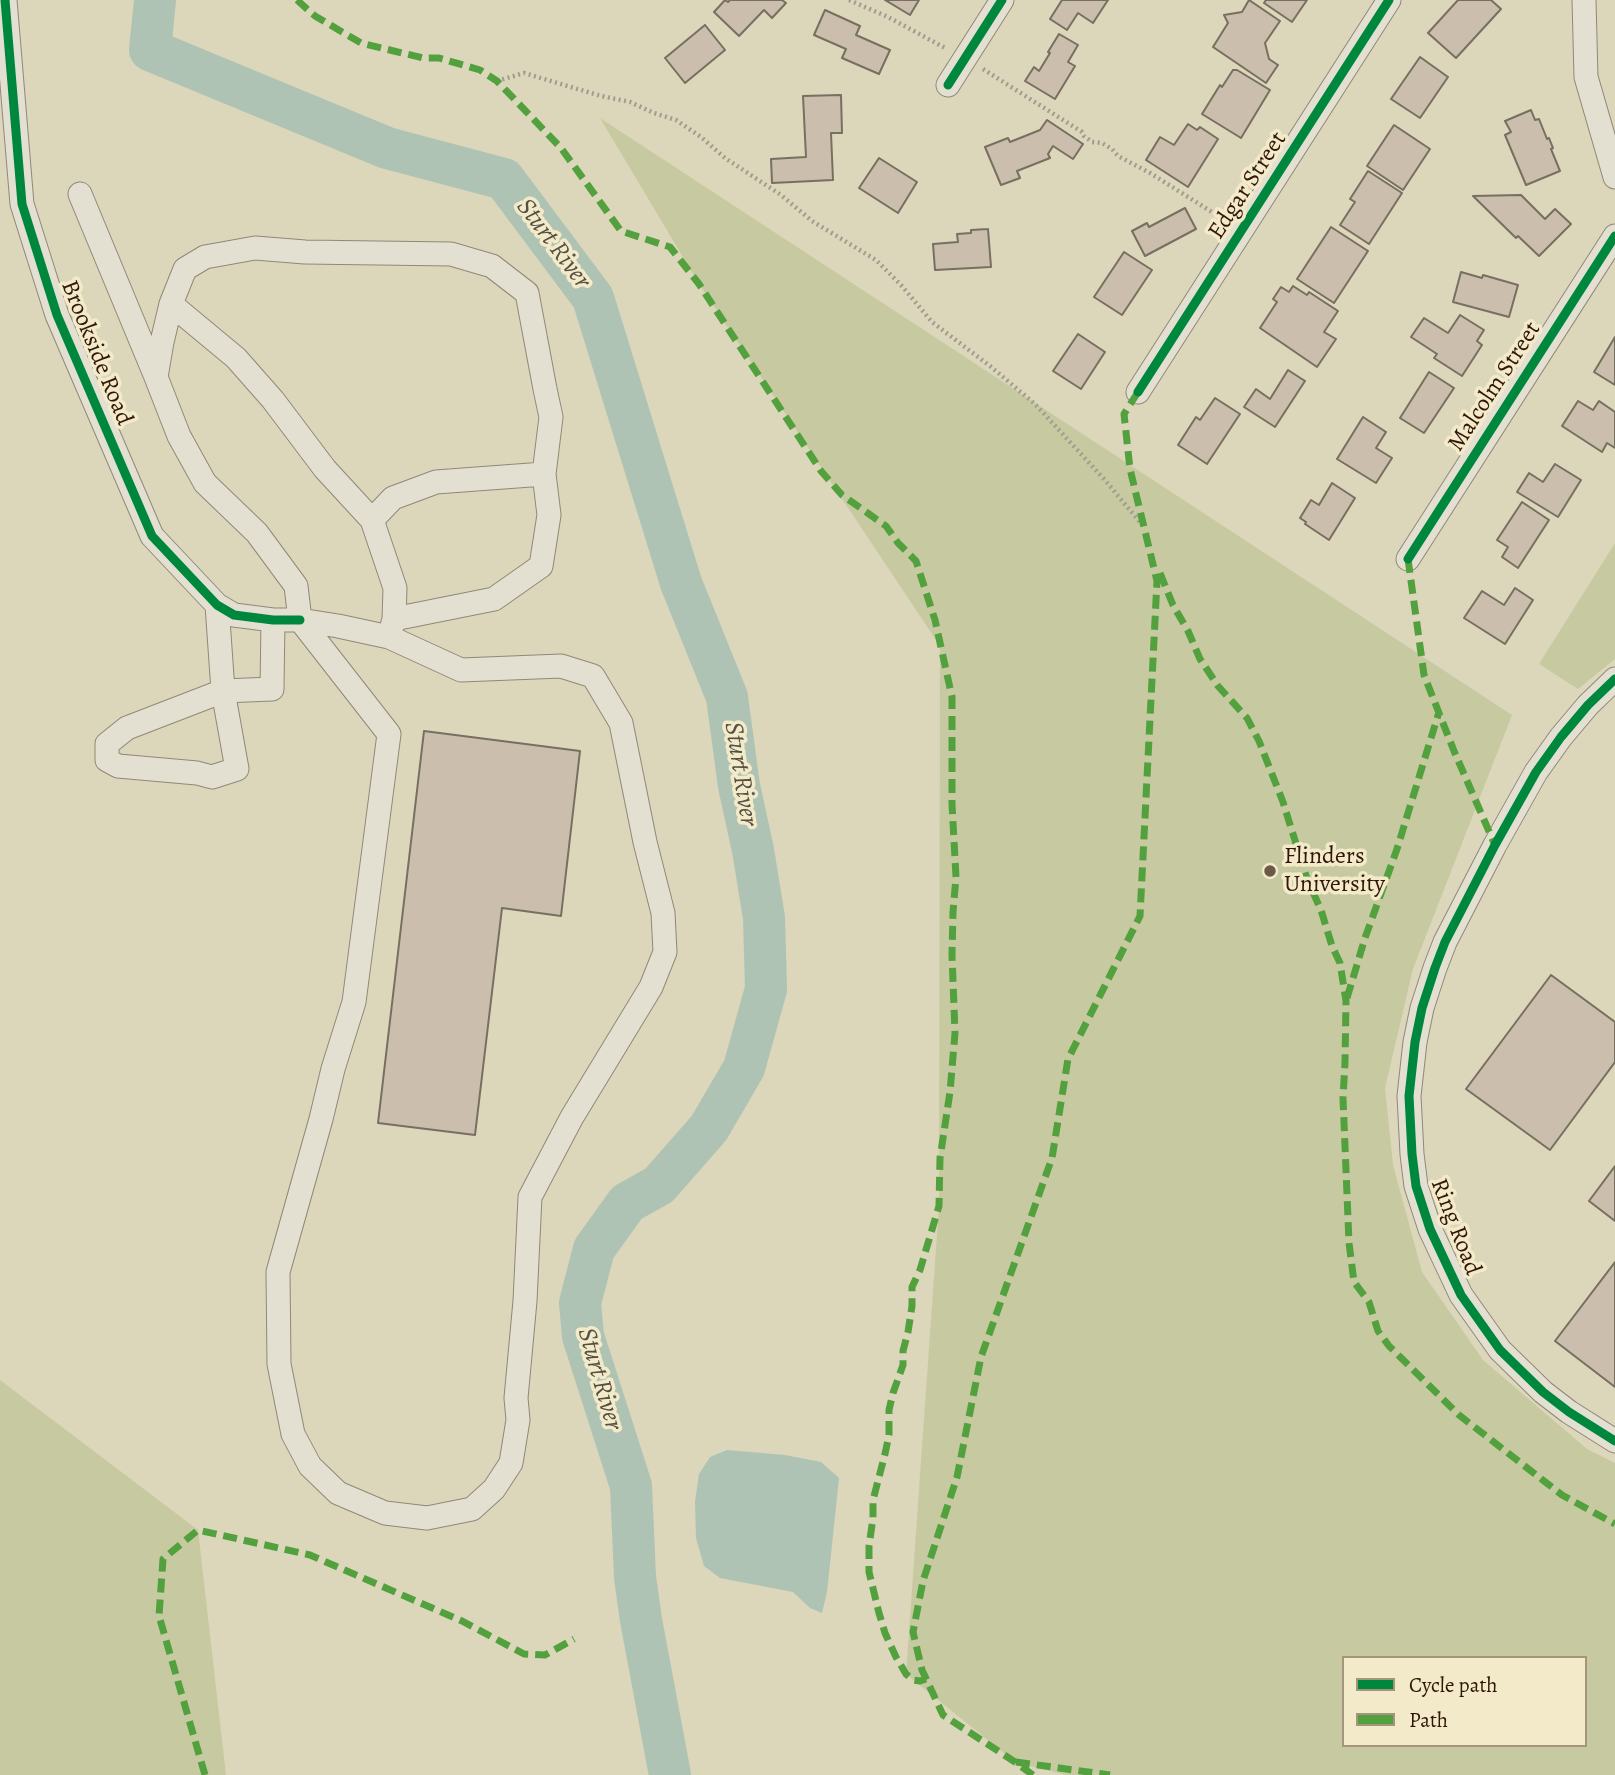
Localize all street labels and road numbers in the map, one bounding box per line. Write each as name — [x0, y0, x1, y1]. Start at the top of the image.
street label: Edgar Street — [1203, 127, 1293, 245]
street label: Brookside Road — [54, 276, 138, 430]
street label: Malcolm Street — [1442, 317, 1548, 457]
street label: Ring Road — [1423, 1175, 1487, 1279]

